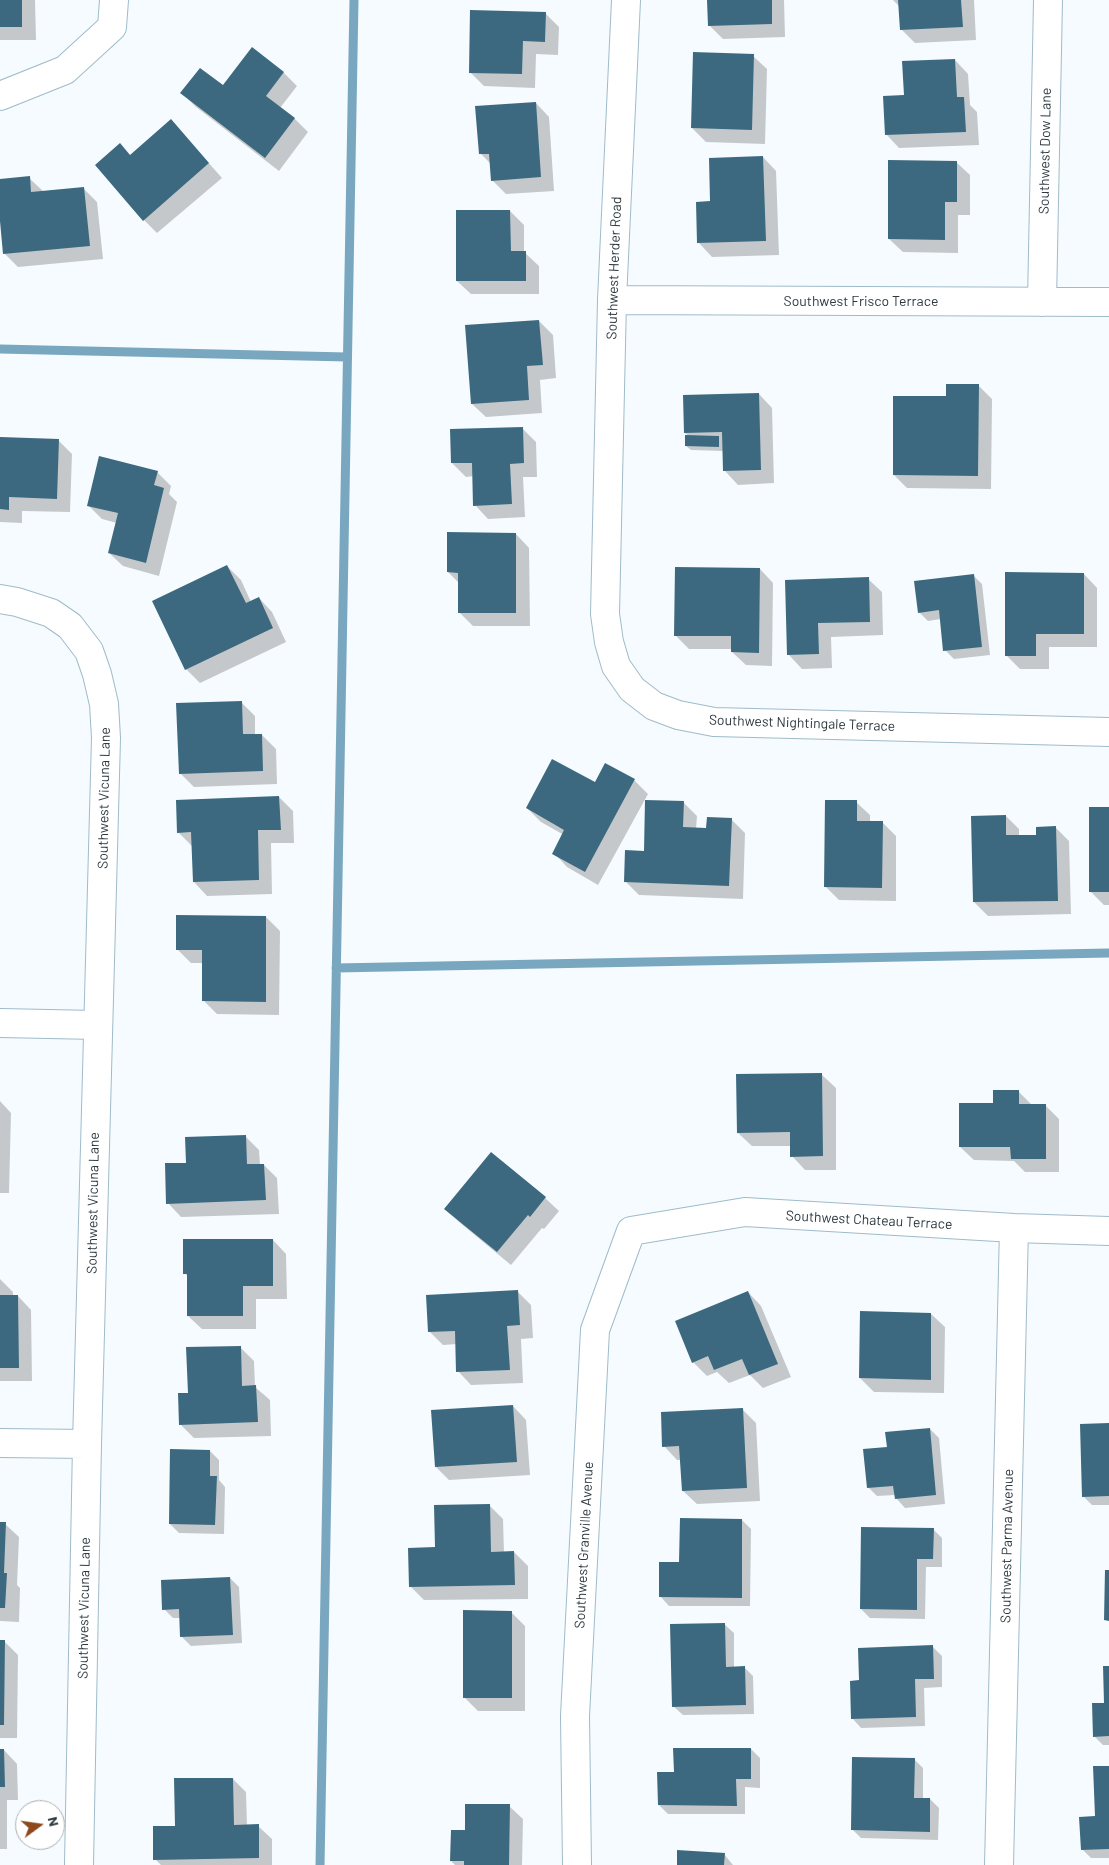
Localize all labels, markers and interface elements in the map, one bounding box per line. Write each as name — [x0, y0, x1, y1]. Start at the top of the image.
street label: Southwest Dow Lane — [1035, 88, 1055, 214]
street label: Southwest Herder Road — [603, 196, 625, 340]
street label: Southwest Frisco Terrace — [784, 293, 938, 309]
street label: Southwest Nightingale Terrace — [709, 711, 895, 735]
street label: Southwest Vicuna Lane — [94, 727, 114, 869]
street label: Southwest Vicuna Lane — [83, 1132, 103, 1274]
street label: Southwest Chateau Terrace — [785, 1207, 953, 1233]
street label: Southwest Granville Avenue — [571, 1461, 597, 1629]
street label: Southwest Parma Avenue — [997, 1469, 1017, 1623]
street label: Southwest Vicuna Lane — [74, 1537, 94, 1679]
north arrow — [15, 1800, 65, 1850]
text: N — [45, 1815, 63, 1828]

